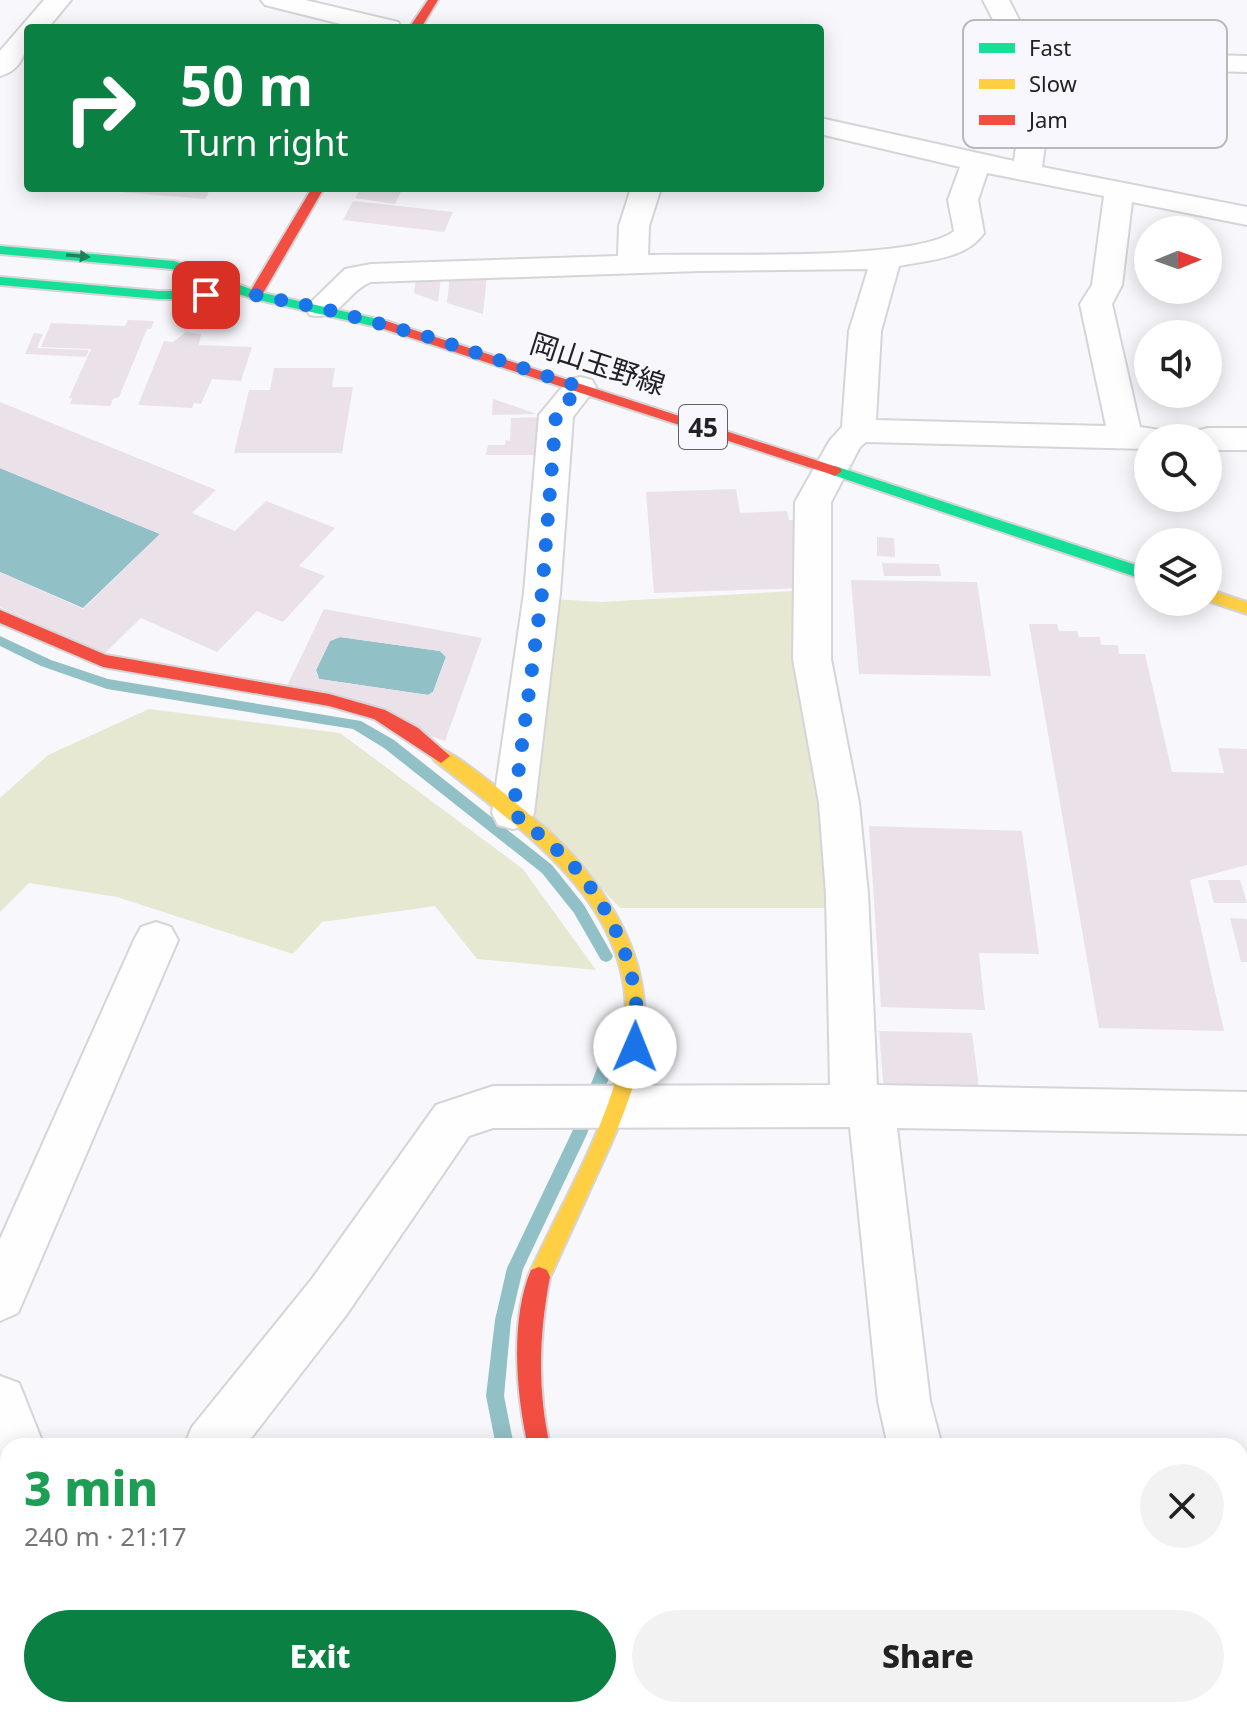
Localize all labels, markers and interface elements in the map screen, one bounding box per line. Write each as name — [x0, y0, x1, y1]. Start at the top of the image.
legend — [963, 20, 1227, 148]
text: Fast — [1029, 32, 1071, 62]
text: 50 m — [180, 46, 313, 122]
icon: right — [48, 56, 152, 160]
text: Slow — [1029, 68, 1078, 98]
text: Jam — [1027, 104, 1068, 134]
text: Turn right — [180, 118, 348, 167]
north arrow — [1134, 216, 1222, 304]
map controls — [1134, 216, 1222, 616]
one-way arrow — [66, 250, 91, 263]
pin — [172, 261, 240, 329]
icon: arrive — [184, 273, 228, 317]
button: sound — [1134, 320, 1222, 408]
street label: 岡山玉野線 — [526, 323, 670, 403]
road number: 45 — [679, 405, 727, 449]
button: search — [1134, 424, 1222, 512]
button: layers — [1134, 528, 1222, 616]
position arrow — [593, 1005, 677, 1089]
text: 3 min — [24, 1455, 158, 1520]
button: close — [1140, 1464, 1224, 1548]
text: 240 m · 21:17 — [24, 1518, 187, 1554]
button: Exit — [24, 1610, 616, 1702]
button: Share — [632, 1610, 1224, 1702]

